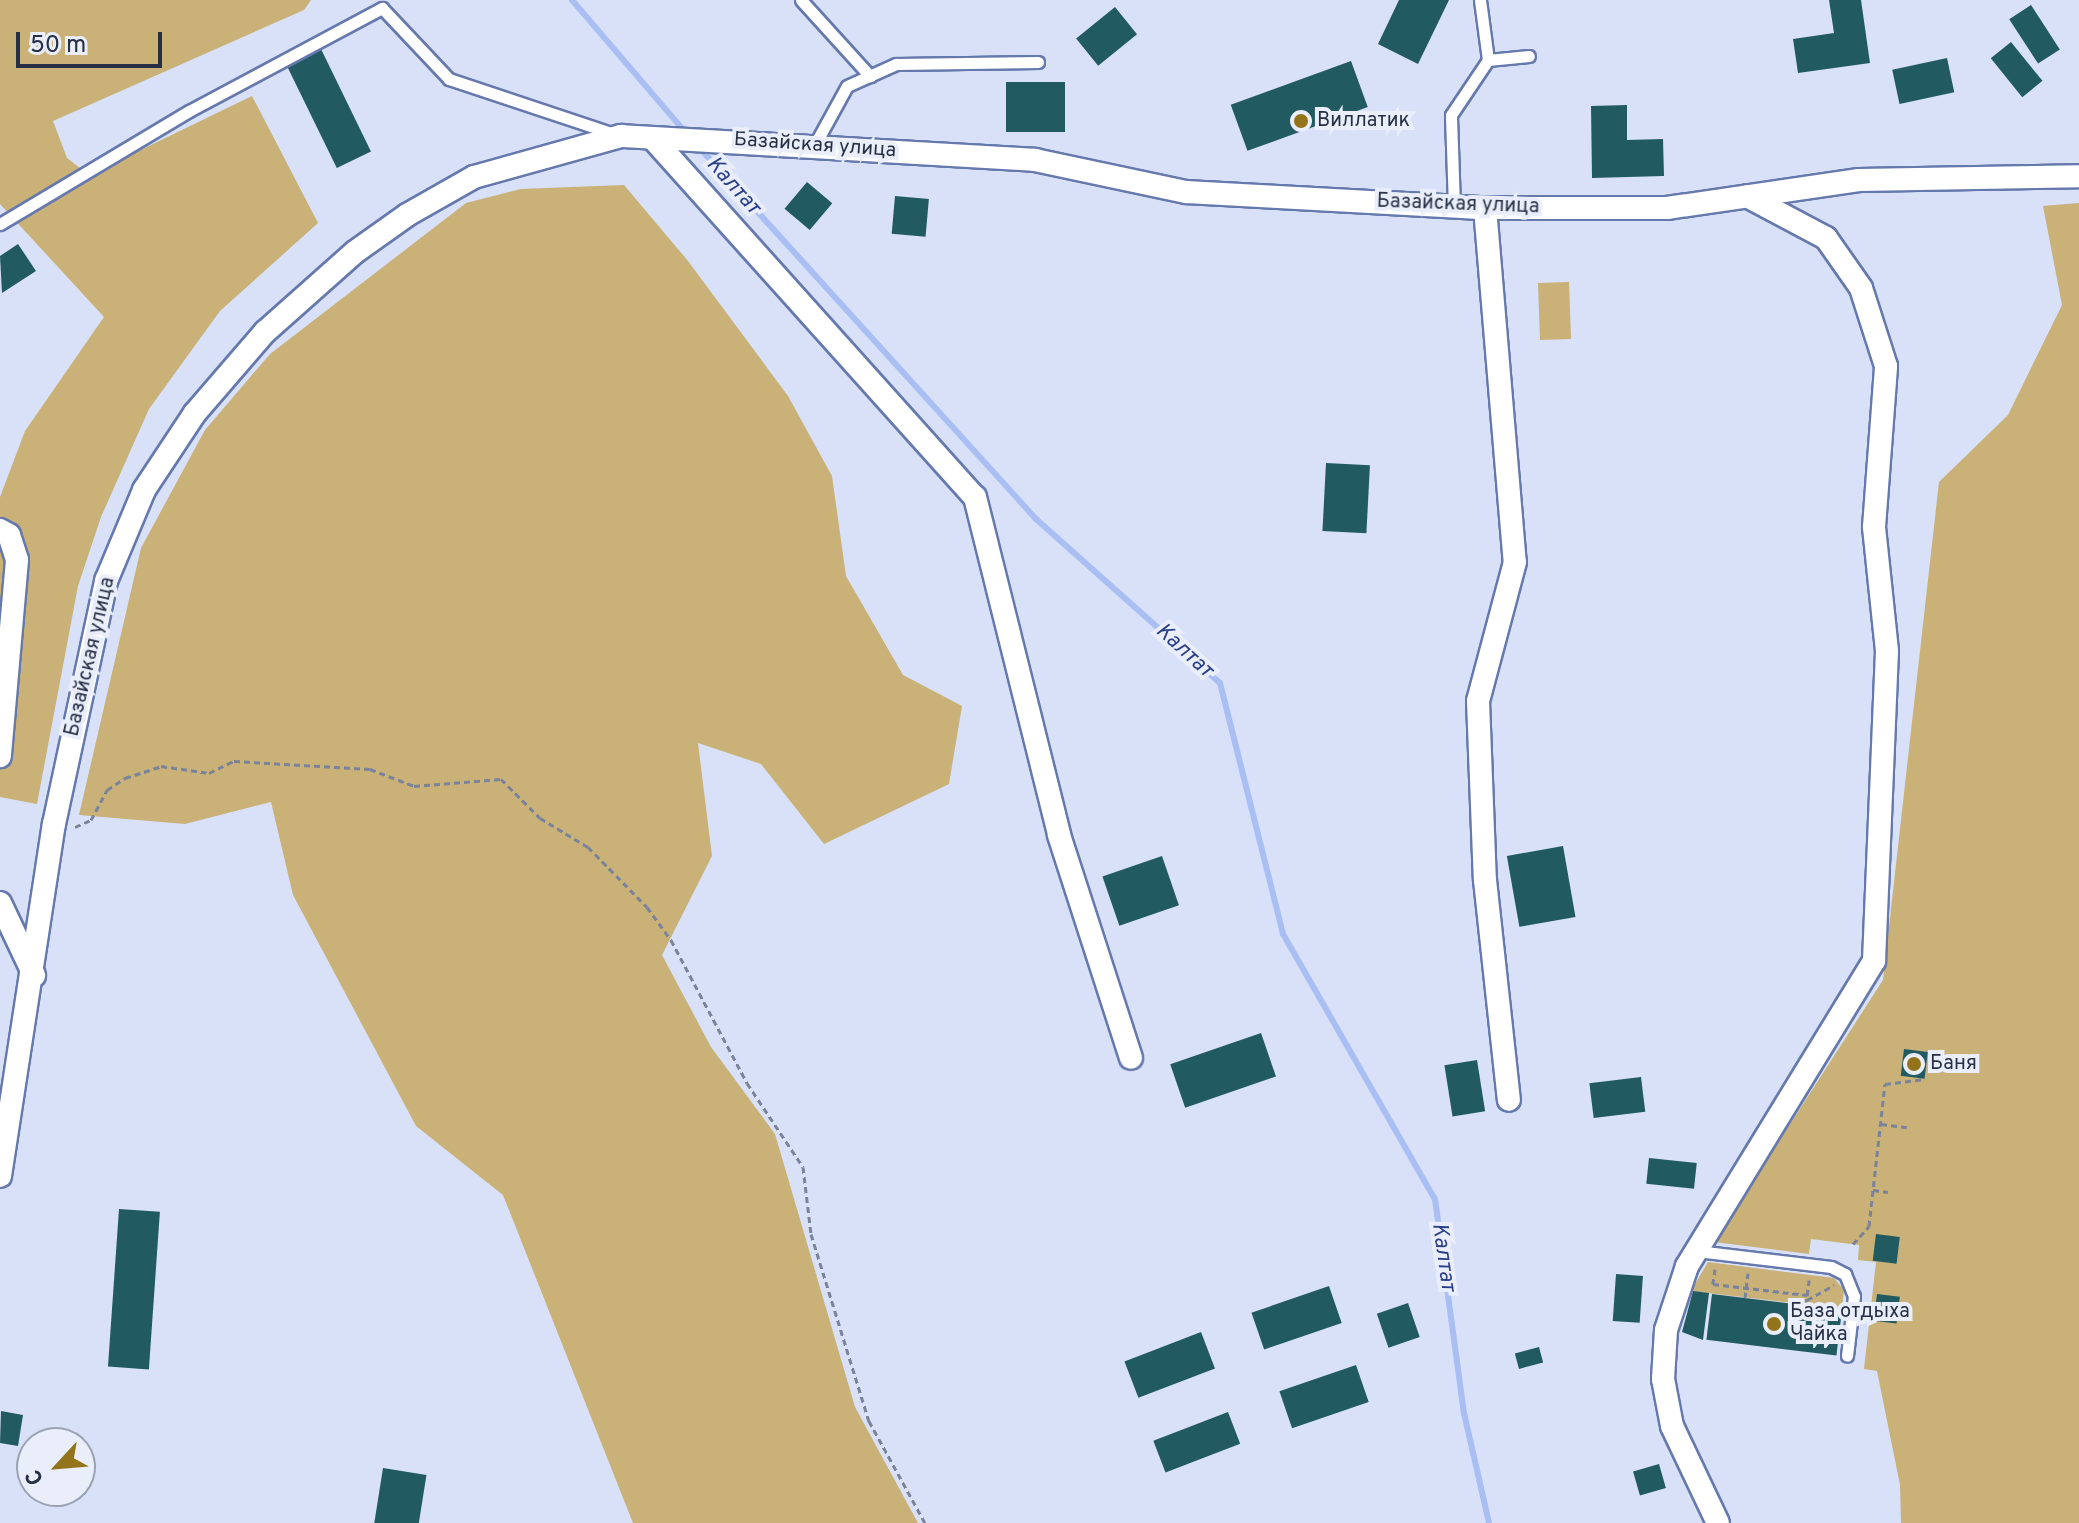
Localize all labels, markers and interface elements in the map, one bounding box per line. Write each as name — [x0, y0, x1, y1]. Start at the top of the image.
scale bar — [20, 16, 166, 66]
text: 50 m — [30, 31, 86, 61]
place label: Виллатик — [1317, 109, 1410, 133]
marker: Виллатик — [1292, 112, 1310, 130]
street label: Базайская улица — [733, 128, 897, 164]
water label: Калтат — [700, 152, 766, 220]
street label: Базайская улица — [1376, 190, 1540, 220]
street label: Базайская улица — [61, 575, 121, 739]
water label: Калтат — [1150, 618, 1218, 684]
place label: Баня — [1930, 1052, 1977, 1076]
marker: Баня — [1905, 1055, 1923, 1073]
water label: Калтат — [1425, 1221, 1461, 1293]
place label: База отдыха Чайка — [1790, 1300, 1910, 1347]
marker: База отдыха Чайка — [1765, 1315, 1783, 1333]
north arrow — [16, 1427, 96, 1507]
text: С — [21, 1465, 51, 1489]

